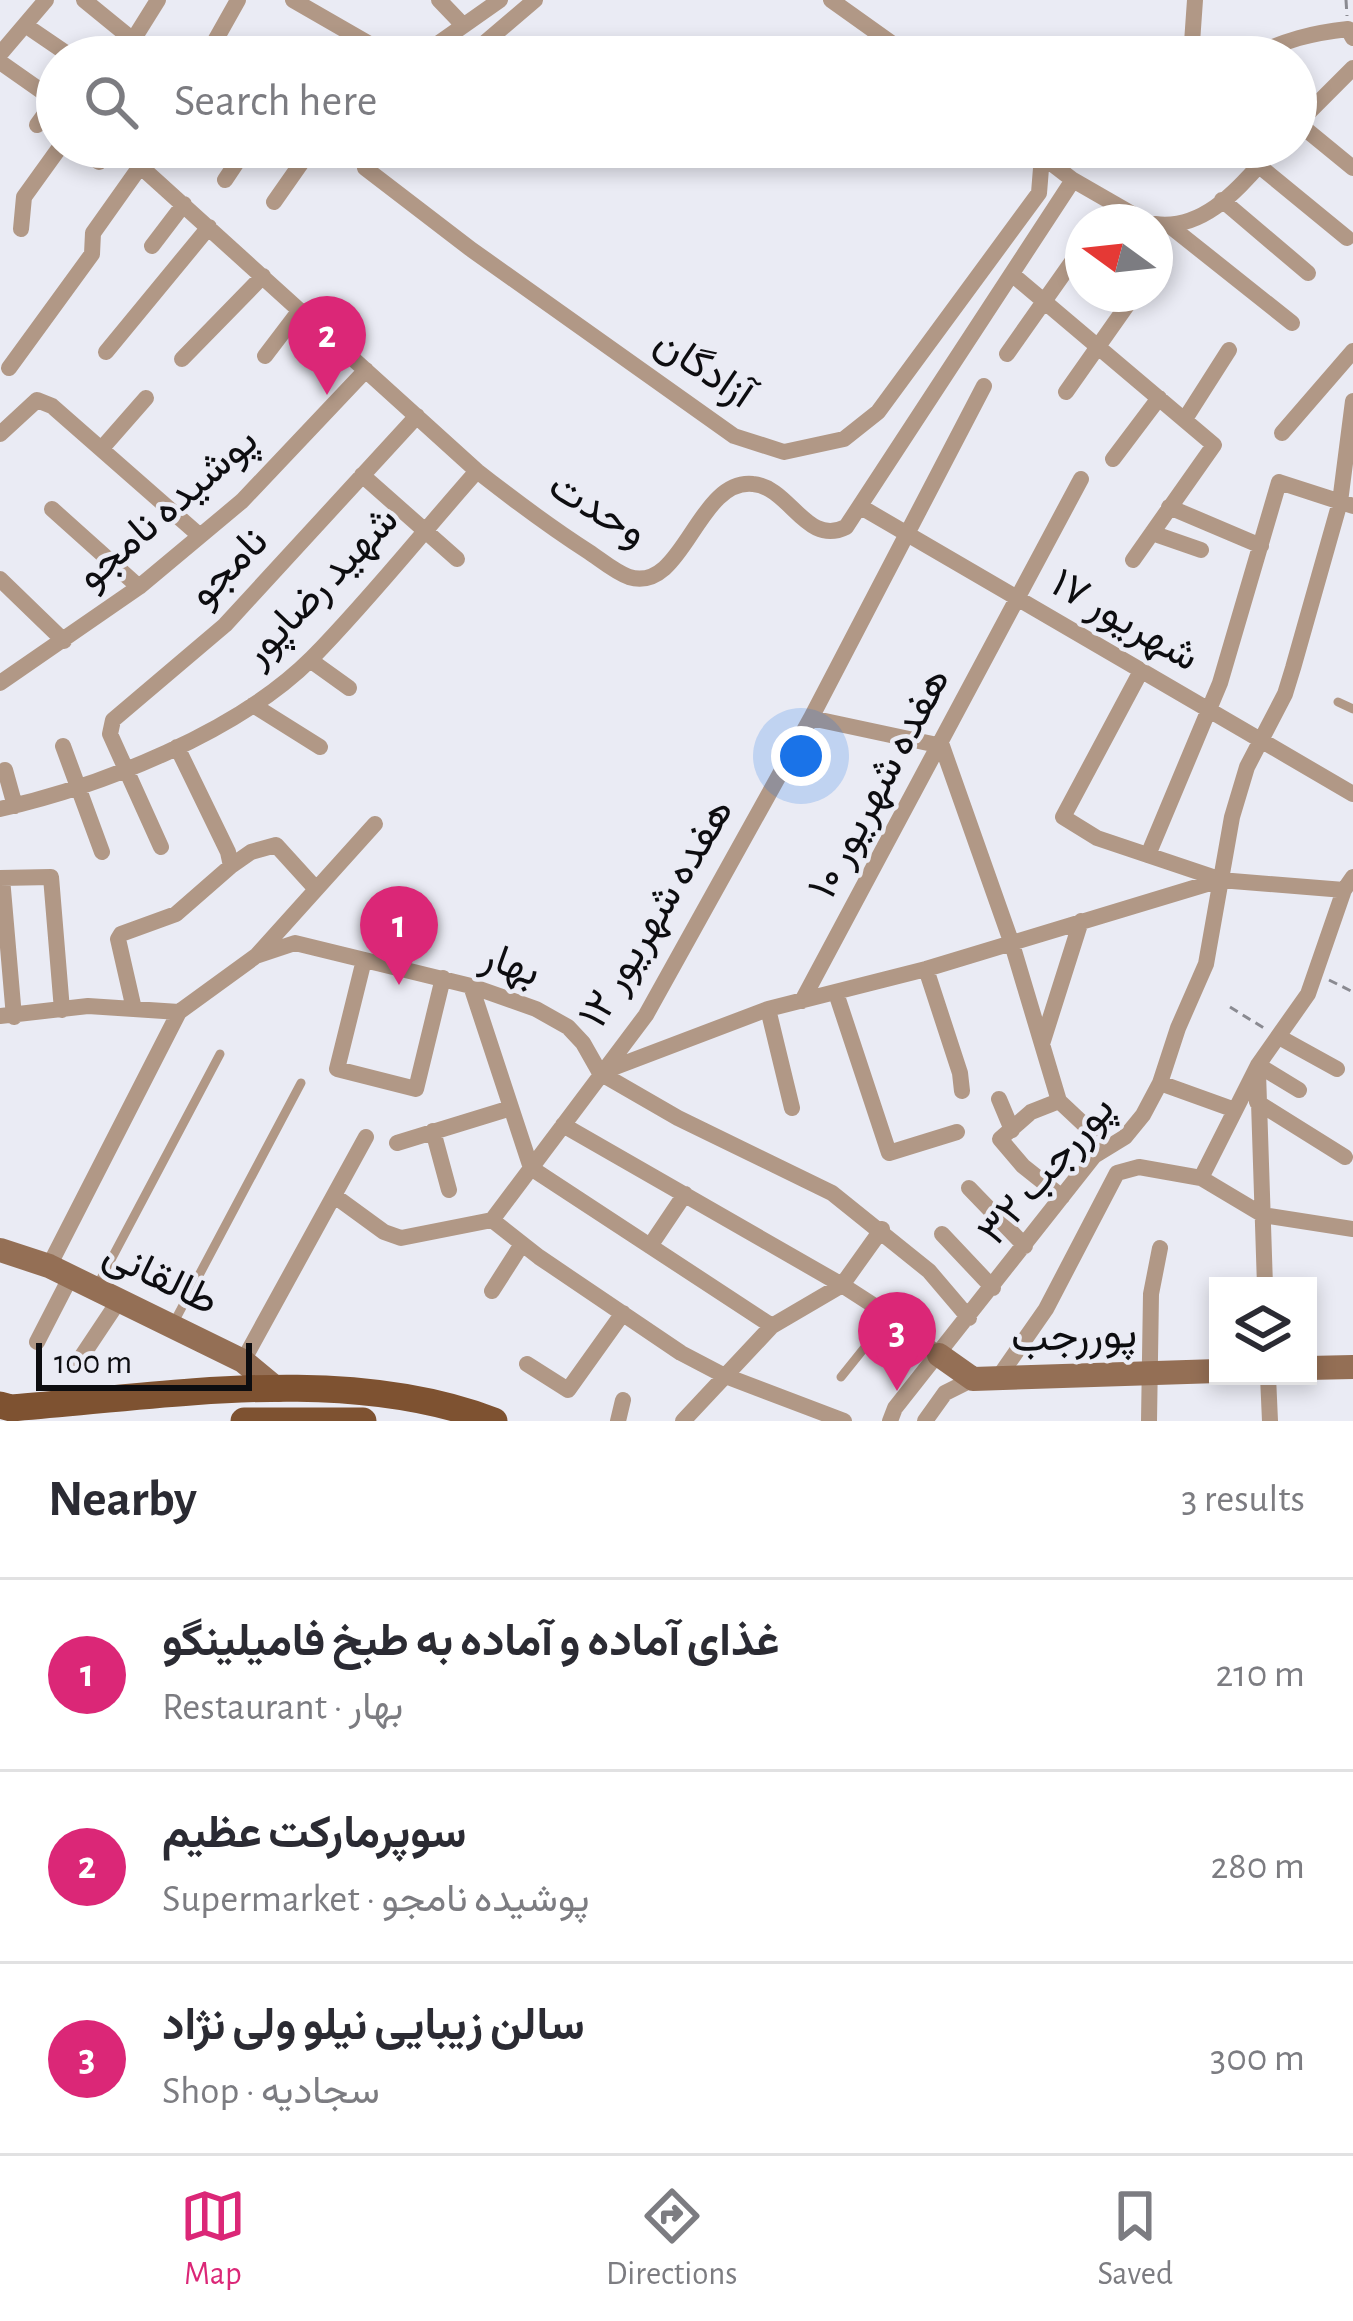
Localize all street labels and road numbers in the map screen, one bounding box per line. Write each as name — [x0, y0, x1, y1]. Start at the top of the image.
street label: آزادگان — [645, 320, 763, 421]
street label: پوشیده نامجو — [66, 416, 268, 600]
street label: وحدت — [540, 464, 654, 557]
street label: شهید رضاپور — [233, 498, 410, 679]
street label: نامجو — [177, 516, 279, 618]
street label: ۱۷ شهریور — [1042, 561, 1206, 682]
street label: هفده شهریور ۱۰ — [801, 661, 961, 907]
street label: هفده شهریور ۱۲ — [571, 791, 744, 1037]
street label: بهار — [474, 934, 546, 998]
street label: پوررجب ۳۲ — [970, 1087, 1126, 1257]
street label: طالقانی — [96, 1231, 225, 1325]
street label: پوررجب — [1010, 1313, 1138, 1365]

